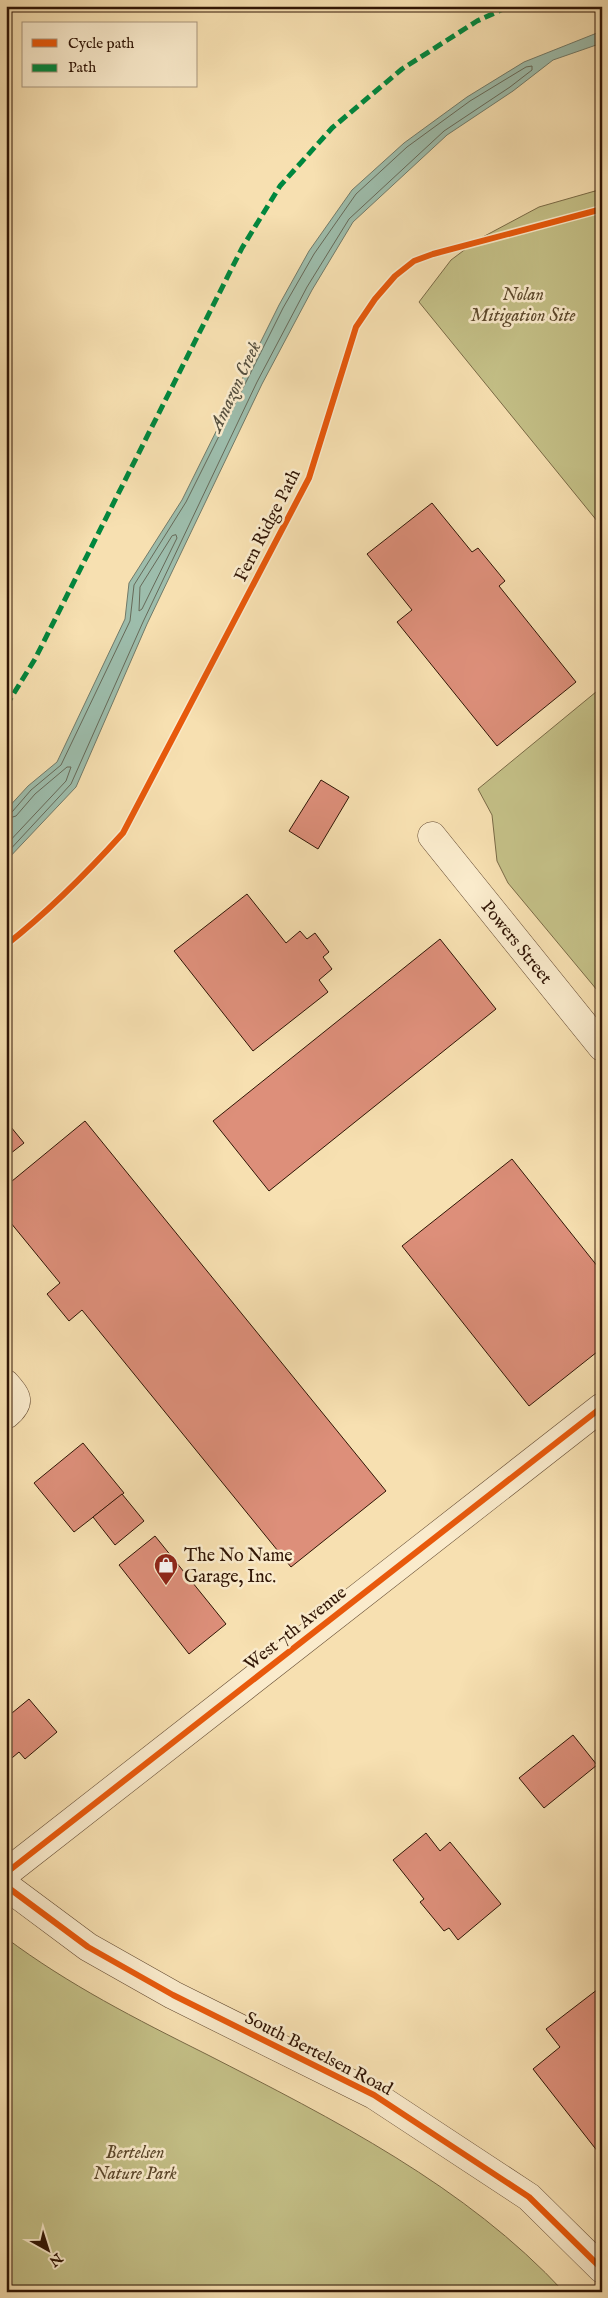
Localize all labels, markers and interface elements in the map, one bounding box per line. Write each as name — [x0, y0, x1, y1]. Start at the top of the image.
legend — [22, 22, 198, 88]
text: Cycle path — [68, 34, 134, 53]
text: Path — [68, 58, 96, 77]
park label: Nolan Mitigation Site — [470, 284, 576, 328]
water label: Amazon Creek — [204, 337, 267, 438]
street label: Fern Ridge Path — [230, 465, 307, 586]
street label: Powers Street — [475, 896, 557, 989]
place label: The No Name Garage, Inc. — [184, 1545, 293, 1589]
shop icon: The No Name Garage, Inc. — [153, 1552, 179, 1586]
street label: West 7th Avenue — [240, 1582, 352, 1676]
street label: South Bertelsen Road — [241, 2007, 396, 2102]
park label: Bertelsen Nature Park — [93, 2142, 177, 2186]
north arrow — [22, 2226, 72, 2276]
text: N — [45, 2248, 67, 2270]

